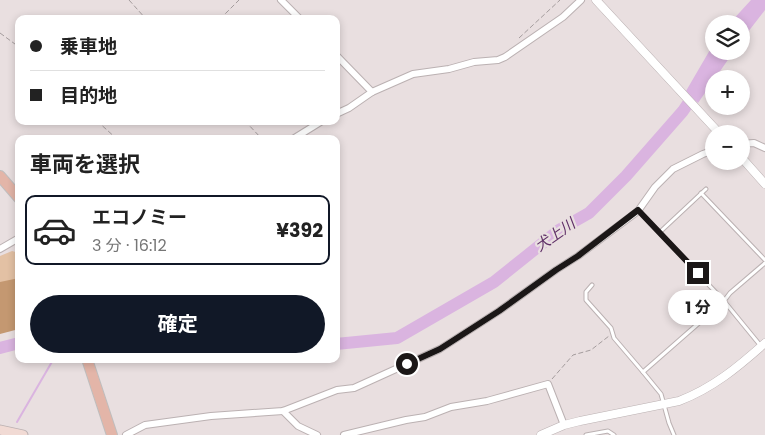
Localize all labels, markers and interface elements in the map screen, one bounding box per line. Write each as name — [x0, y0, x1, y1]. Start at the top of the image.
map controls — [705, 15, 750, 170]
button: layers — [705, 15, 750, 60]
text: 乗車地 — [60, 33, 117, 60]
button: + — [705, 70, 750, 115]
text: 目的地 — [60, 82, 117, 109]
button: − — [705, 125, 750, 170]
text: 車両を選択 — [30, 149, 140, 180]
text: エコノミー — [92, 204, 187, 231]
icon: car — [32, 208, 77, 253]
water label: 犬上川 — [530, 212, 581, 256]
text: ¥392 — [276, 217, 323, 244]
text: 3 分 · 16:12 — [92, 234, 167, 257]
route end — [687, 262, 709, 284]
callout: 1 分 — [668, 290, 728, 326]
button: 確定 — [30, 295, 325, 353]
text: 1 分 — [685, 296, 711, 319]
route start — [396, 353, 418, 375]

